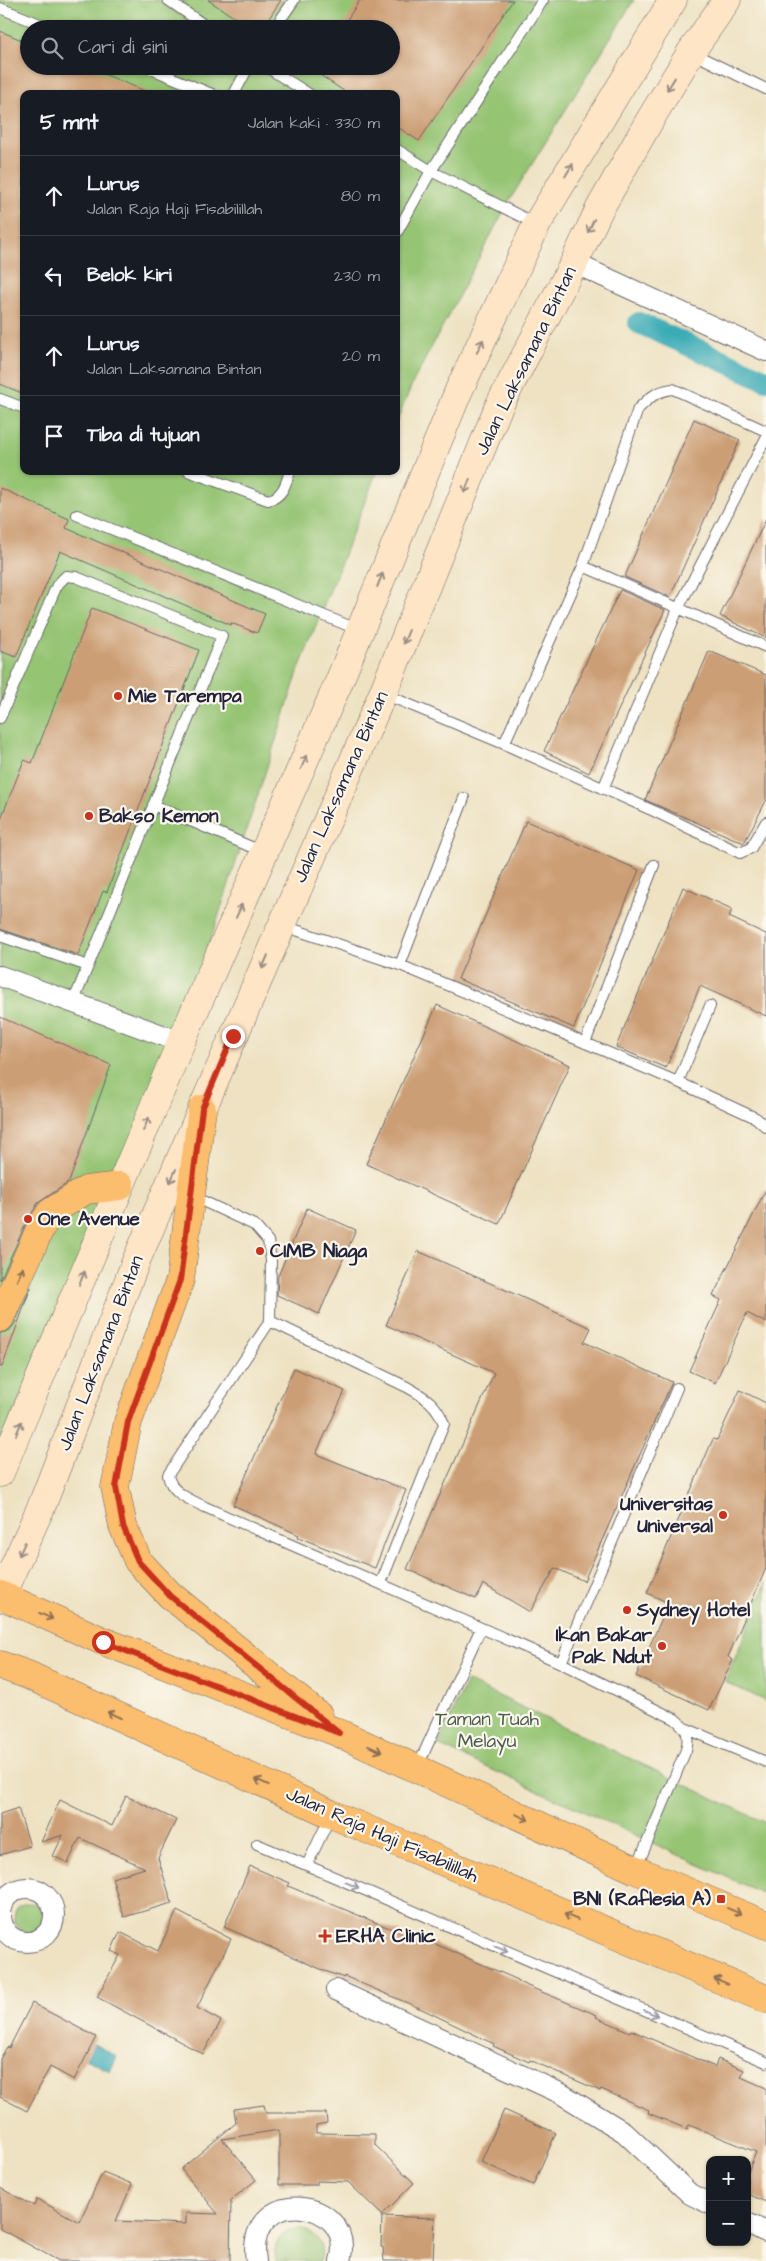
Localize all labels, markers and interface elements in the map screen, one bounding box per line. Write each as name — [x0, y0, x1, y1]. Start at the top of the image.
search box — [20, 20, 400, 75]
icon: search — [38, 34, 66, 62]
text: Cari di sini — [78, 34, 167, 61]
one-way arrow — [666, 77, 676, 91]
text: 5 mnt — [40, 108, 99, 137]
text: Jalan kaki · 330 m — [248, 112, 380, 134]
one-way arrow — [565, 164, 575, 178]
text: Lurus — [87, 171, 139, 198]
icon: ahead — [40, 182, 68, 210]
text: 80 m — [341, 185, 380, 207]
text: Jalan Raja Haji Fisabilillah — [87, 198, 262, 220]
one-way arrow — [586, 218, 596, 233]
icon: left — [40, 262, 68, 290]
text: Belok kiri — [87, 262, 172, 289]
street label: Jalan Laksamana Bintan — [468, 262, 584, 460]
text: 230 m — [334, 265, 380, 287]
text: Lurus — [87, 331, 139, 358]
one-way arrow — [475, 339, 485, 354]
icon: ahead — [40, 342, 68, 370]
text: 20 m — [342, 345, 380, 367]
text: Jalan Laksamana Bintan — [87, 358, 261, 380]
icon: arrive — [40, 422, 68, 450]
text: Tiba di tujuan — [87, 422, 199, 449]
one-way arrow — [461, 478, 471, 493]
one-way arrow — [376, 573, 386, 588]
one-way arrow — [400, 629, 409, 644]
place label: Mie Tarempa — [128, 683, 242, 710]
street label: Jalan Laksamana Bintan — [287, 687, 395, 887]
marker: Mie Tarempa — [112, 690, 124, 702]
one-way arrow — [300, 755, 309, 770]
place label: Bakso Kemon — [99, 803, 219, 830]
marker: Bakso Kemon — [83, 810, 95, 822]
one-way arrow — [234, 904, 244, 919]
one-way arrow — [259, 954, 269, 969]
route end — [222, 1025, 245, 1048]
one-way arrow — [142, 1117, 151, 1133]
one-way arrow — [167, 1168, 177, 1183]
place label: One Avenue — [38, 1206, 141, 1233]
marker: One Avenue — [22, 1213, 34, 1225]
place label: CIMB Niaga — [270, 1238, 367, 1266]
marker: CIMB Niaga — [254, 1245, 266, 1257]
street label: Jalan Laksamana Bintan — [51, 1251, 151, 1455]
one-way arrow — [16, 1267, 25, 1282]
one-way arrow — [77, 1271, 87, 1286]
one-way arrow — [14, 1421, 24, 1436]
place label: Universitas Universal — [620, 1491, 713, 1540]
marker: Universitas Universal — [717, 1509, 729, 1521]
one-way arrow — [17, 1541, 27, 1556]
place label: Sydney Hotel — [636, 1597, 750, 1625]
marker: Sydney Hotel — [621, 1604, 633, 1616]
one-way arrow — [38, 1611, 53, 1621]
place label: Ikan Bakar Pak Ndut — [556, 1622, 653, 1671]
route start — [92, 1631, 115, 1654]
marker: Ikan Bakar Pak Ndut — [656, 1640, 668, 1652]
park label: Taman Tuah Melayu — [435, 1706, 539, 1756]
one-way arrow — [107, 1709, 122, 1719]
one-way arrow — [367, 1744, 382, 1754]
one-way arrow — [255, 1777, 270, 1787]
street label: Jalan Raja Haji Fisabilillah — [281, 1780, 483, 1890]
one-way arrow — [514, 1812, 529, 1822]
one-way arrow — [344, 1880, 359, 1890]
place label: BNI (Raflesia A) — [573, 1886, 711, 1913]
marker: BNI (Raflesia A) — [715, 1893, 727, 1905]
one-way arrow — [726, 1907, 741, 1917]
one-way arrow — [564, 1912, 579, 1922]
place label: ERHA Clinic — [336, 1923, 436, 1950]
marker: ERHA Clinic — [318, 1929, 332, 1943]
one-way arrow — [493, 1944, 508, 1954]
one-way arrow — [714, 1975, 729, 1985]
one-way arrow — [643, 2009, 658, 2018]
map controls — [706, 2156, 751, 2246]
button: + — [706, 2156, 751, 2201]
button: − — [706, 2201, 751, 2246]

